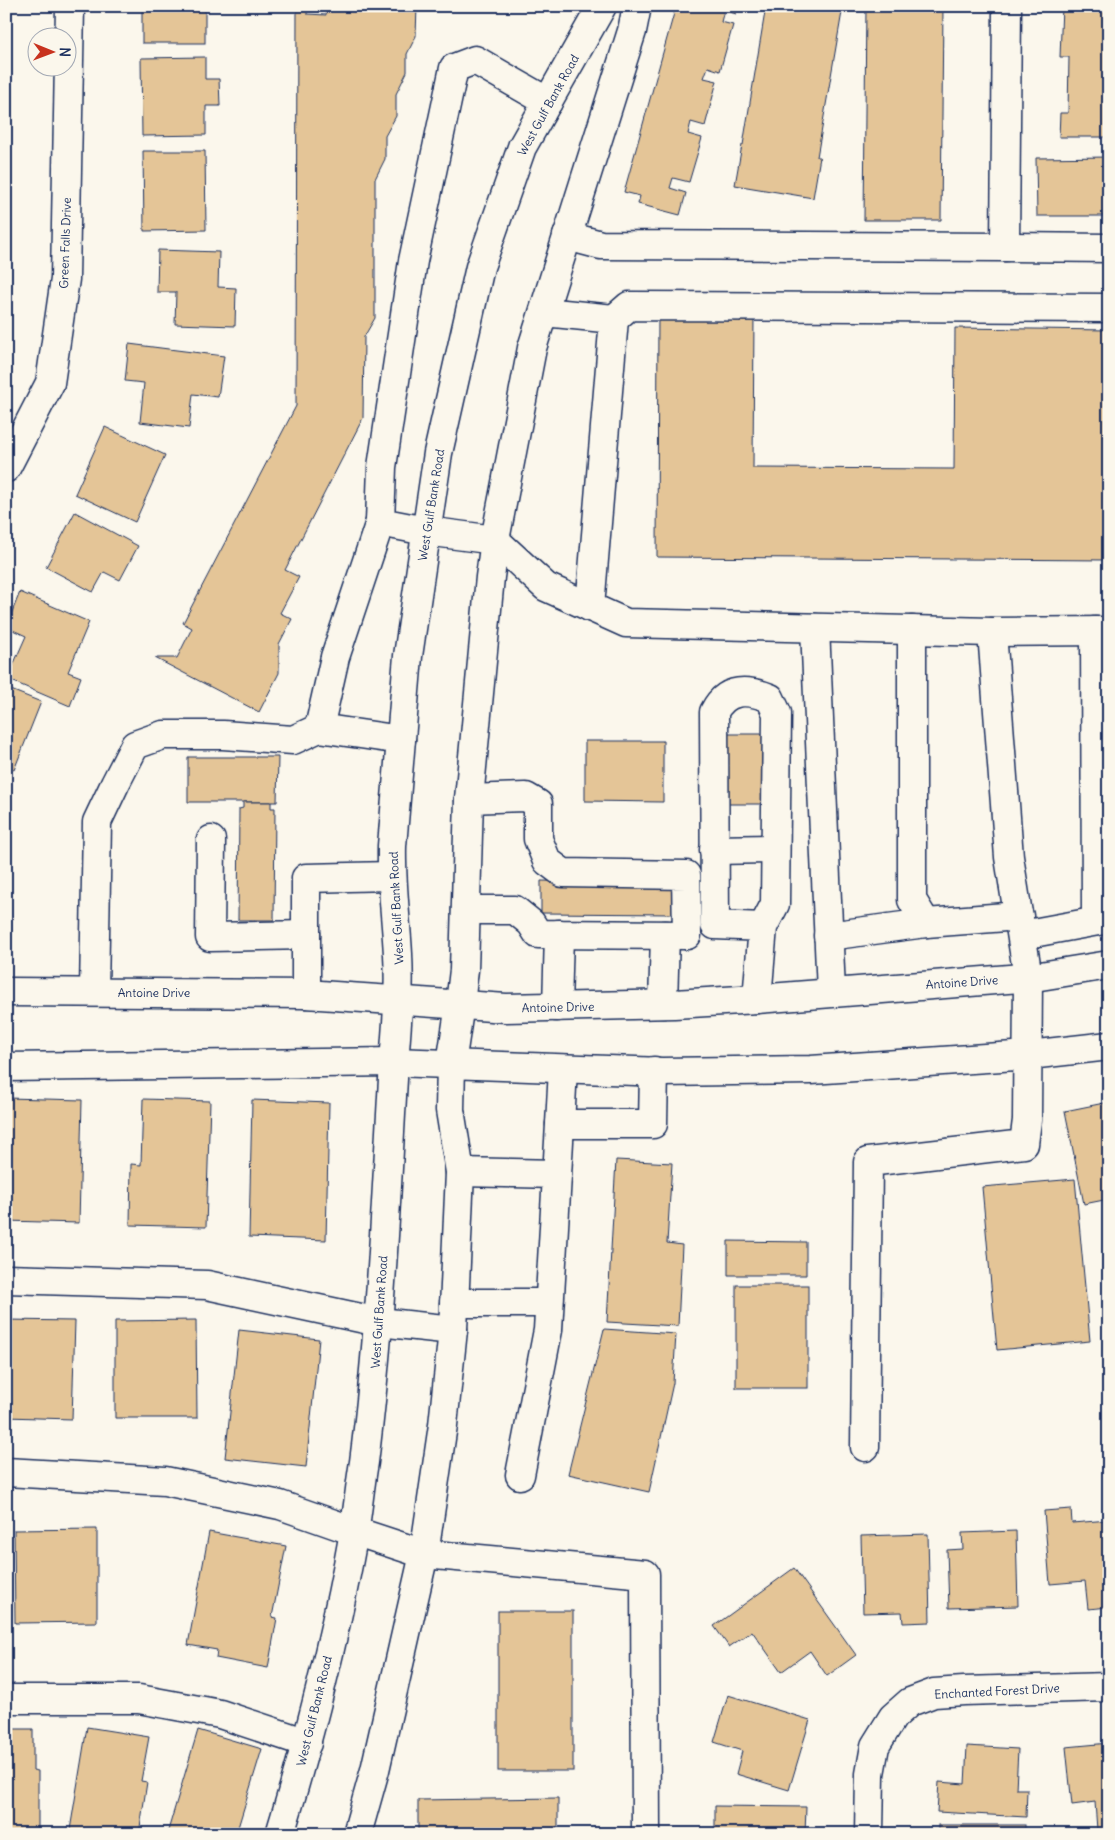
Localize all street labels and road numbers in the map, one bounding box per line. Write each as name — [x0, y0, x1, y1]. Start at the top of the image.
street label: West Gulf Bank Road — [514, 52, 582, 158]
street label: Green Falls Drive — [56, 197, 74, 289]
street label: West Gulf Bank Road — [415, 448, 447, 562]
street label: West Gulf Bank Road — [386, 851, 406, 965]
street label: Antoine Drive — [925, 972, 999, 992]
street label: Antoine Drive — [118, 985, 190, 1000]
street label: Antoine Drive — [522, 999, 594, 1015]
street label: West Gulf Bank Road — [368, 1255, 390, 1369]
street label: West Gulf Bank Road — [293, 1654, 335, 1768]
street label: Enchanted Forest Drive — [934, 1680, 1060, 1702]

